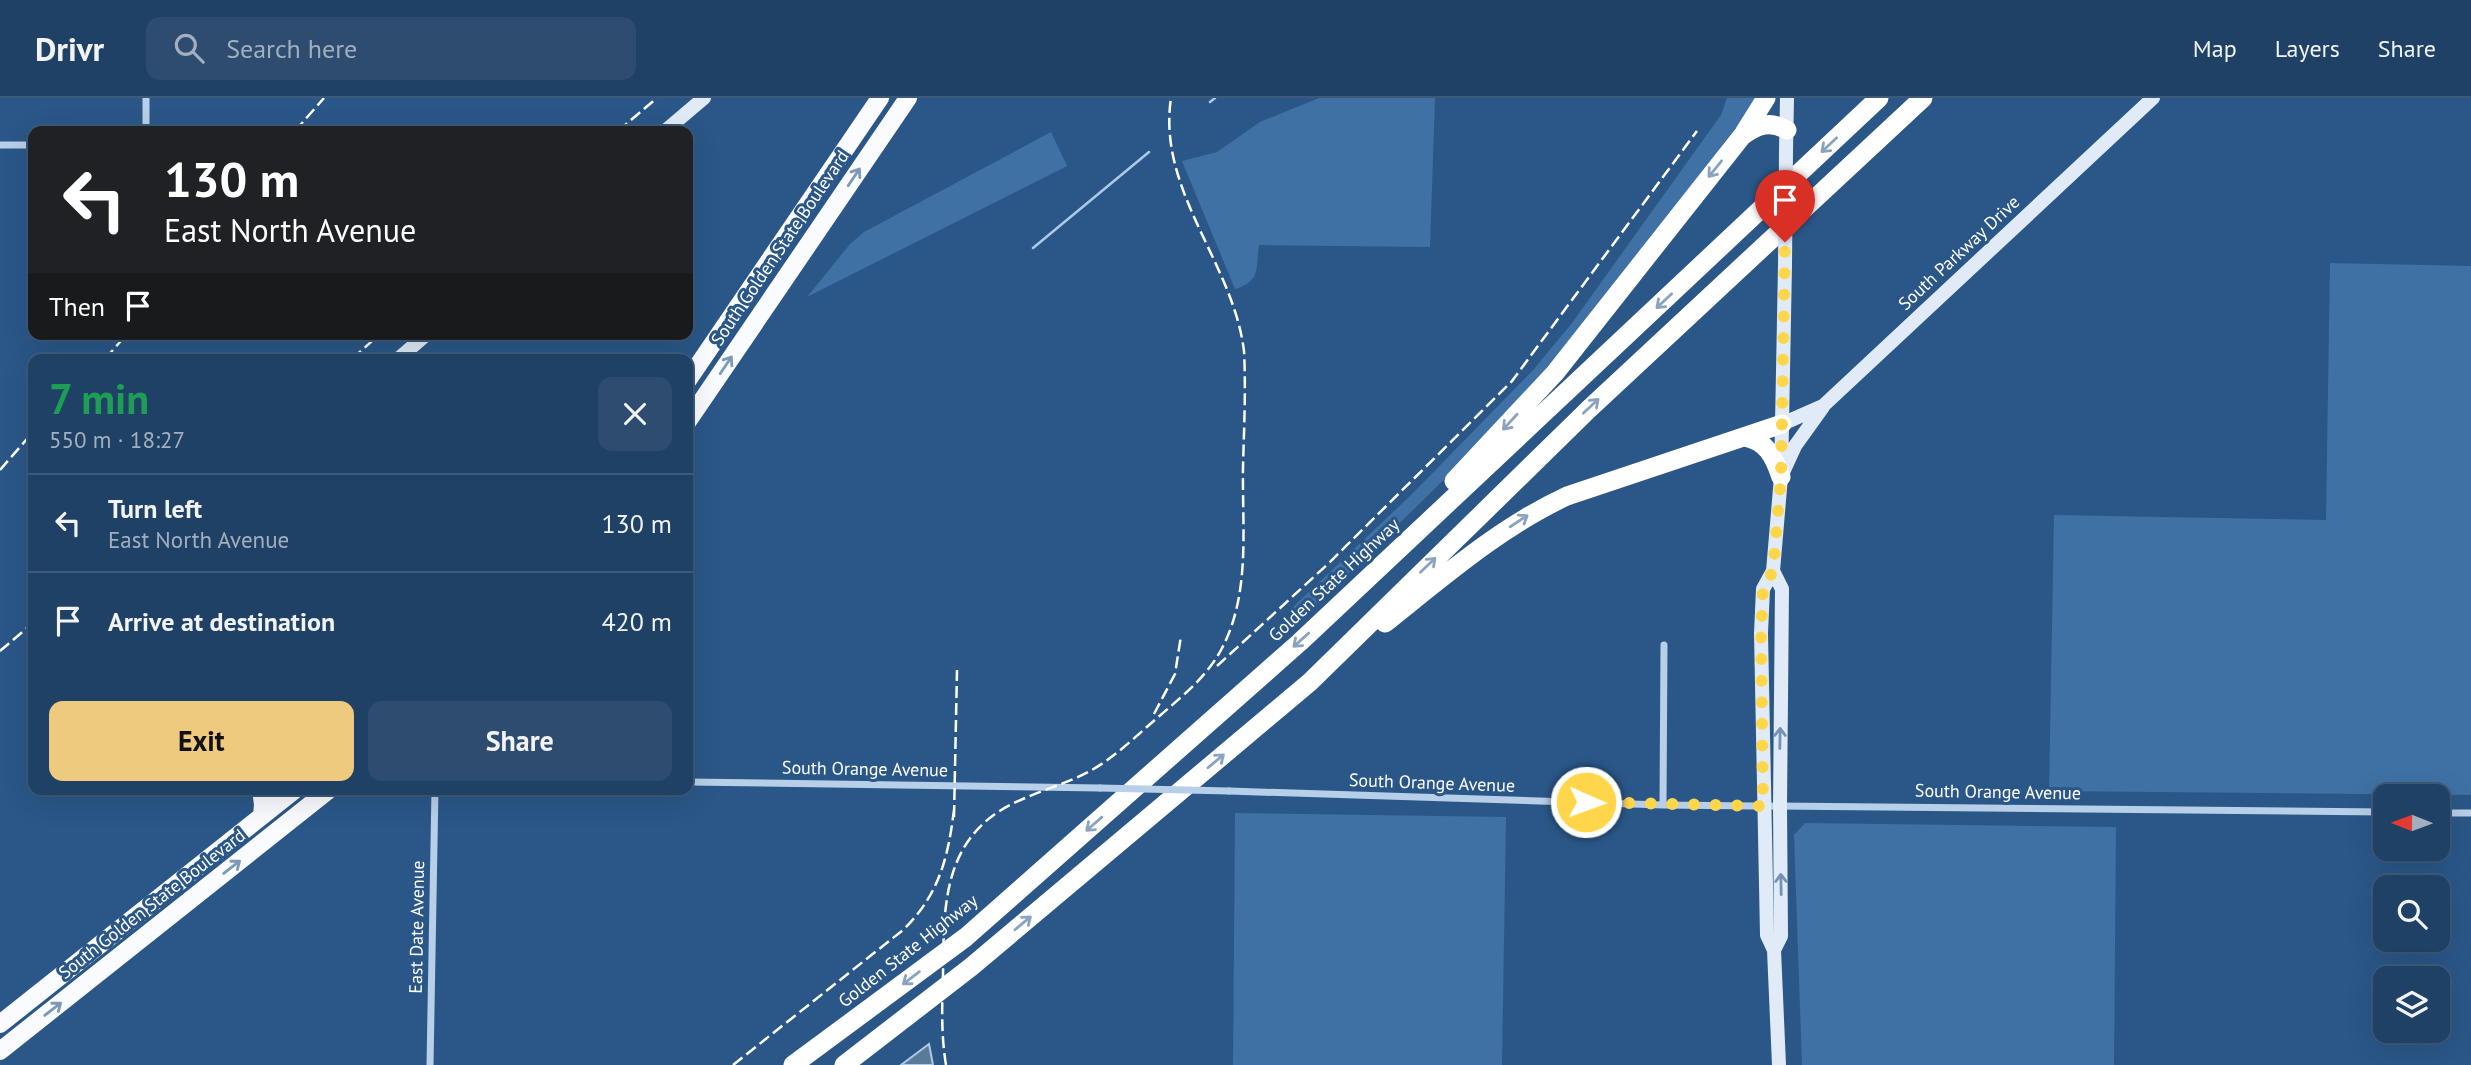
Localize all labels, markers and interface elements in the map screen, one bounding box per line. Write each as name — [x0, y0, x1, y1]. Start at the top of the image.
search box — [146, 17, 636, 80]
text: Drivr — [35, 27, 104, 70]
icon: search — [170, 29, 208, 67]
text: Search here — [226, 32, 357, 65]
text: Map — [2193, 33, 2237, 64]
text: Layers — [2275, 33, 2340, 64]
text: Share — [2378, 33, 2436, 64]
one-way arrow — [1821, 136, 1838, 153]
street label: South Golden State Boulevard — [706, 146, 854, 350]
text: 130 m — [164, 147, 299, 211]
icon: left — [49, 154, 140, 245]
one-way arrow — [1707, 159, 1723, 177]
one-way arrow — [847, 168, 861, 187]
pin — [1755, 170, 1815, 242]
icon: arrive — [1766, 181, 1804, 219]
street label: South Parkway Drive — [1893, 190, 2024, 315]
text: East North Avenue — [164, 209, 416, 251]
icon: arrive — [119, 287, 157, 325]
text: Then — [49, 290, 105, 323]
one-way arrow — [1655, 292, 1672, 309]
one-way arrow — [719, 356, 733, 375]
text: 7 min — [49, 371, 149, 426]
button: close — [598, 377, 672, 451]
one-way arrow — [1582, 398, 1599, 415]
one-way arrow — [1502, 413, 1519, 430]
text: 550 m · 18:27 — [49, 425, 185, 454]
text: Turn left — [108, 492, 202, 525]
icon: left — [49, 504, 87, 542]
text: 130 m — [601, 507, 672, 540]
street label: Golden State Highway — [1263, 513, 1404, 646]
one-way arrow — [1509, 514, 1529, 528]
text: East North Avenue — [108, 525, 289, 554]
one-way arrow — [1420, 557, 1437, 574]
icon: arrive — [49, 602, 87, 640]
text: Arrive at destination — [108, 605, 335, 638]
text: 420 m — [601, 605, 672, 638]
one-way arrow — [1293, 632, 1310, 649]
button: Exit — [49, 701, 354, 781]
button: Share — [368, 701, 672, 781]
one-way arrow — [1773, 726, 1787, 749]
one-way arrow — [1207, 753, 1225, 769]
street label: South Orange Avenue — [782, 756, 948, 781]
position arrow — [1549, 765, 1623, 839]
street label: South Orange Avenue — [1349, 768, 1515, 797]
street label: South Orange Avenue — [1915, 779, 2081, 804]
north arrow — [2373, 784, 2450, 861]
map controls — [2373, 784, 2450, 1043]
one-way arrow — [1086, 815, 1103, 832]
street label: South Golden State Boulevard — [54, 824, 250, 984]
one-way arrow — [222, 860, 240, 875]
street label: East Date Avenue — [404, 860, 429, 994]
one-way arrow — [1774, 872, 1788, 895]
button: search — [2373, 875, 2450, 952]
street label: Golden State Highway — [833, 889, 983, 1012]
one-way arrow — [1014, 915, 1032, 931]
button: layers — [2373, 966, 2450, 1043]
one-way arrow — [902, 970, 921, 985]
one-way arrow — [44, 1001, 62, 1016]

